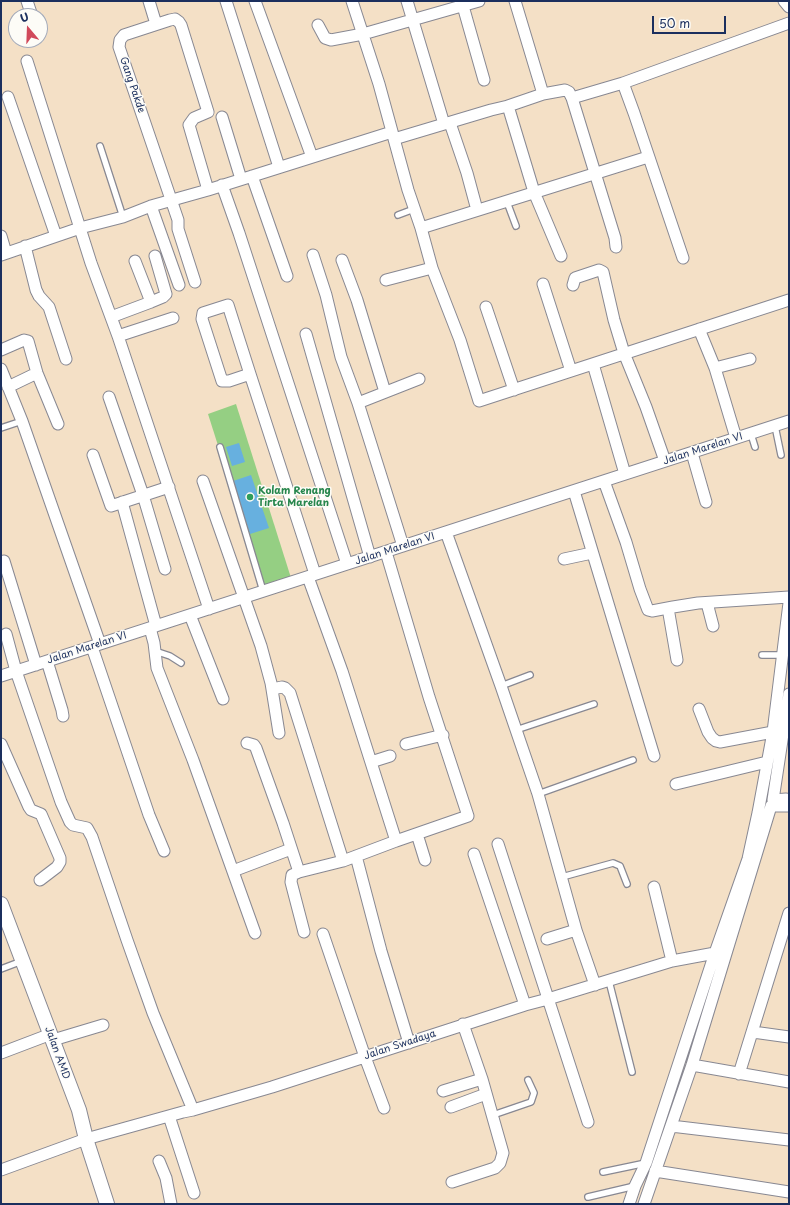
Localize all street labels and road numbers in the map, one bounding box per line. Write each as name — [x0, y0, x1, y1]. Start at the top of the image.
street label: Gang Pakde — [117, 55, 147, 115]
street label: Jalan Marelan VI — [662, 430, 744, 468]
street label: Jalan Marelan VI — [354, 530, 436, 568]
street label: Jalan Marelan VI — [46, 629, 128, 667]
street label: Jalan AMD — [42, 1025, 72, 1081]
street label: Jalan Swadaya — [363, 1028, 437, 1062]

